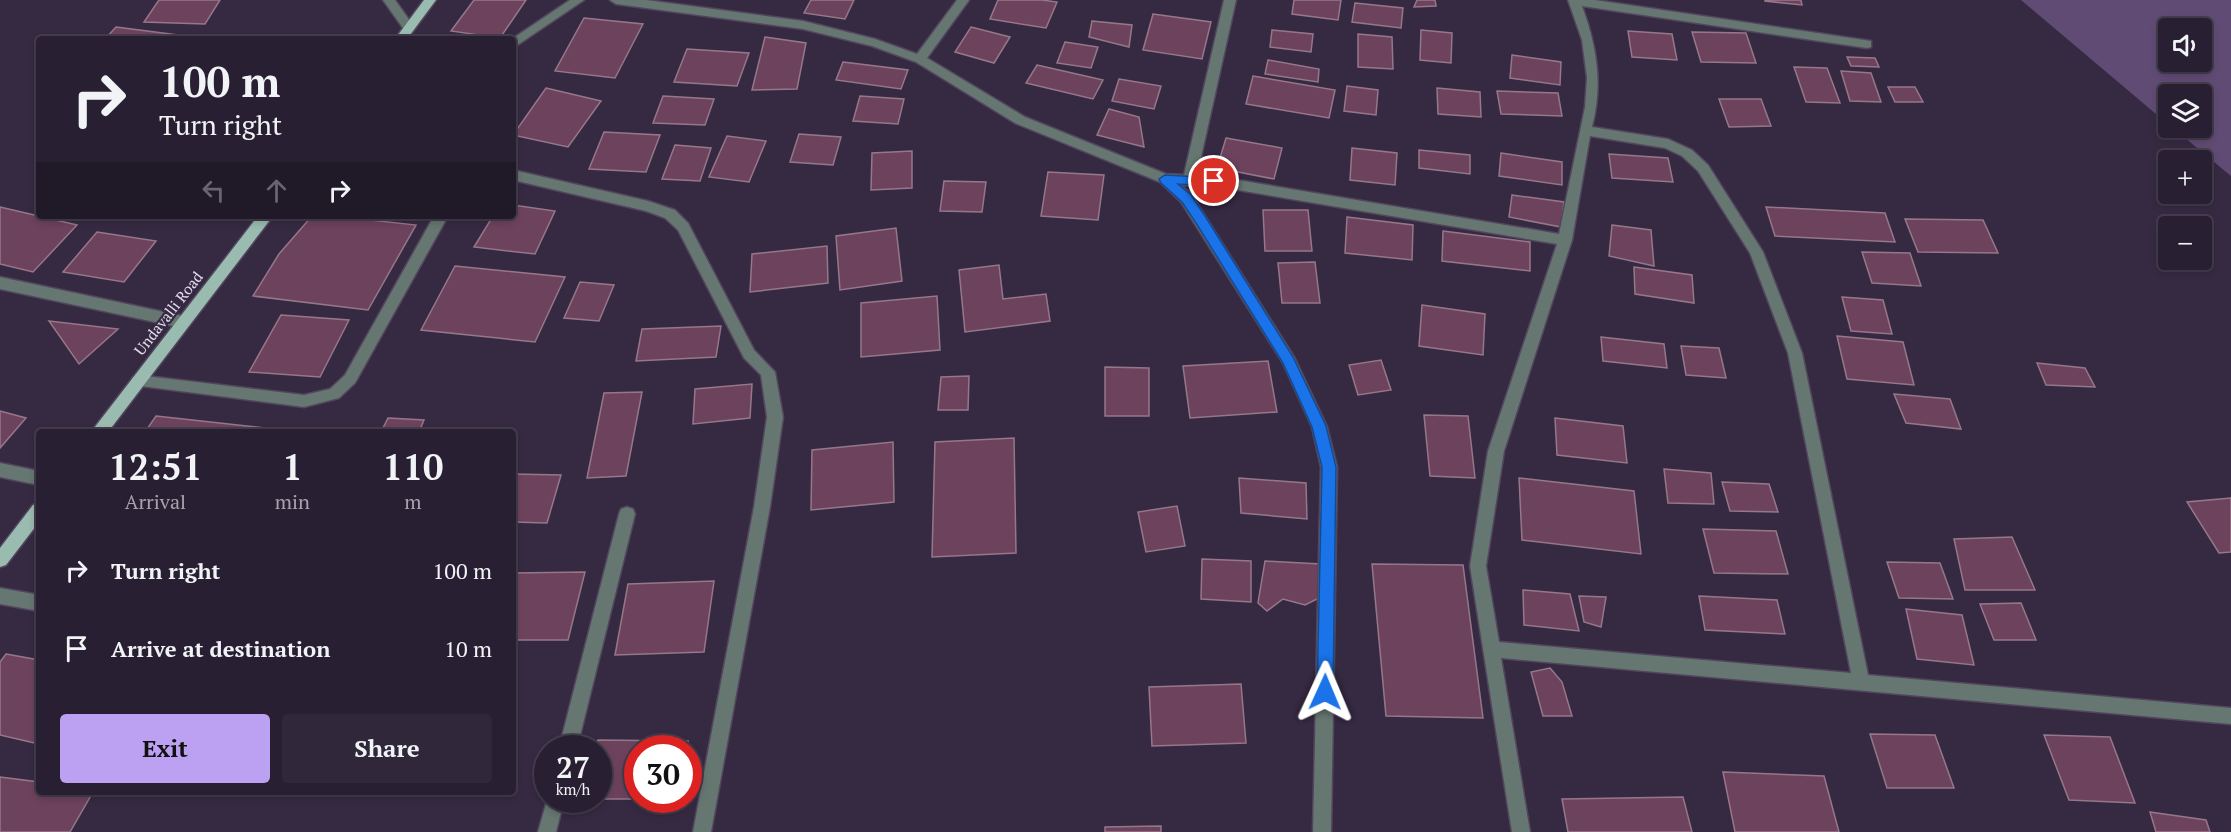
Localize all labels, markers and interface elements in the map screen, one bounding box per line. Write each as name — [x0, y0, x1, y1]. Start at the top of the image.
map controls — [2158, 18, 2212, 270]
button: sound — [2158, 18, 2212, 72]
text: 100 m — [159, 53, 280, 109]
icon: right — [60, 60, 138, 138]
button: layers — [2158, 84, 2212, 138]
text: Turn right — [159, 107, 282, 143]
button: + — [2158, 150, 2212, 204]
pin — [1188, 155, 1239, 206]
icon: arrive — [1197, 164, 1230, 197]
icon: left — [197, 174, 230, 207]
icon: ahead — [260, 174, 293, 207]
icon: right — [323, 174, 356, 207]
button: − — [2158, 216, 2212, 270]
street label: Undavalli Road — [129, 267, 207, 359]
text: 12:51 — [109, 443, 202, 490]
text: 1 — [282, 443, 303, 490]
text: 110 — [382, 443, 443, 490]
text: Arrival — [125, 488, 186, 515]
text: min — [275, 488, 310, 515]
text: m — [404, 488, 422, 515]
icon: right — [60, 554, 93, 587]
text: Turn right — [111, 556, 220, 585]
text: 100 m — [432, 556, 492, 585]
icon: arrive — [60, 632, 93, 665]
text: Arrive at destination — [111, 634, 330, 663]
text: 10 m — [444, 634, 492, 663]
position arrow — [1293, 660, 1357, 724]
button: Exit — [60, 714, 270, 783]
button: Share — [282, 714, 492, 783]
speed limit sign: 30 — [624, 735, 702, 813]
text: 27 — [556, 747, 590, 787]
text: km/h — [556, 779, 590, 799]

